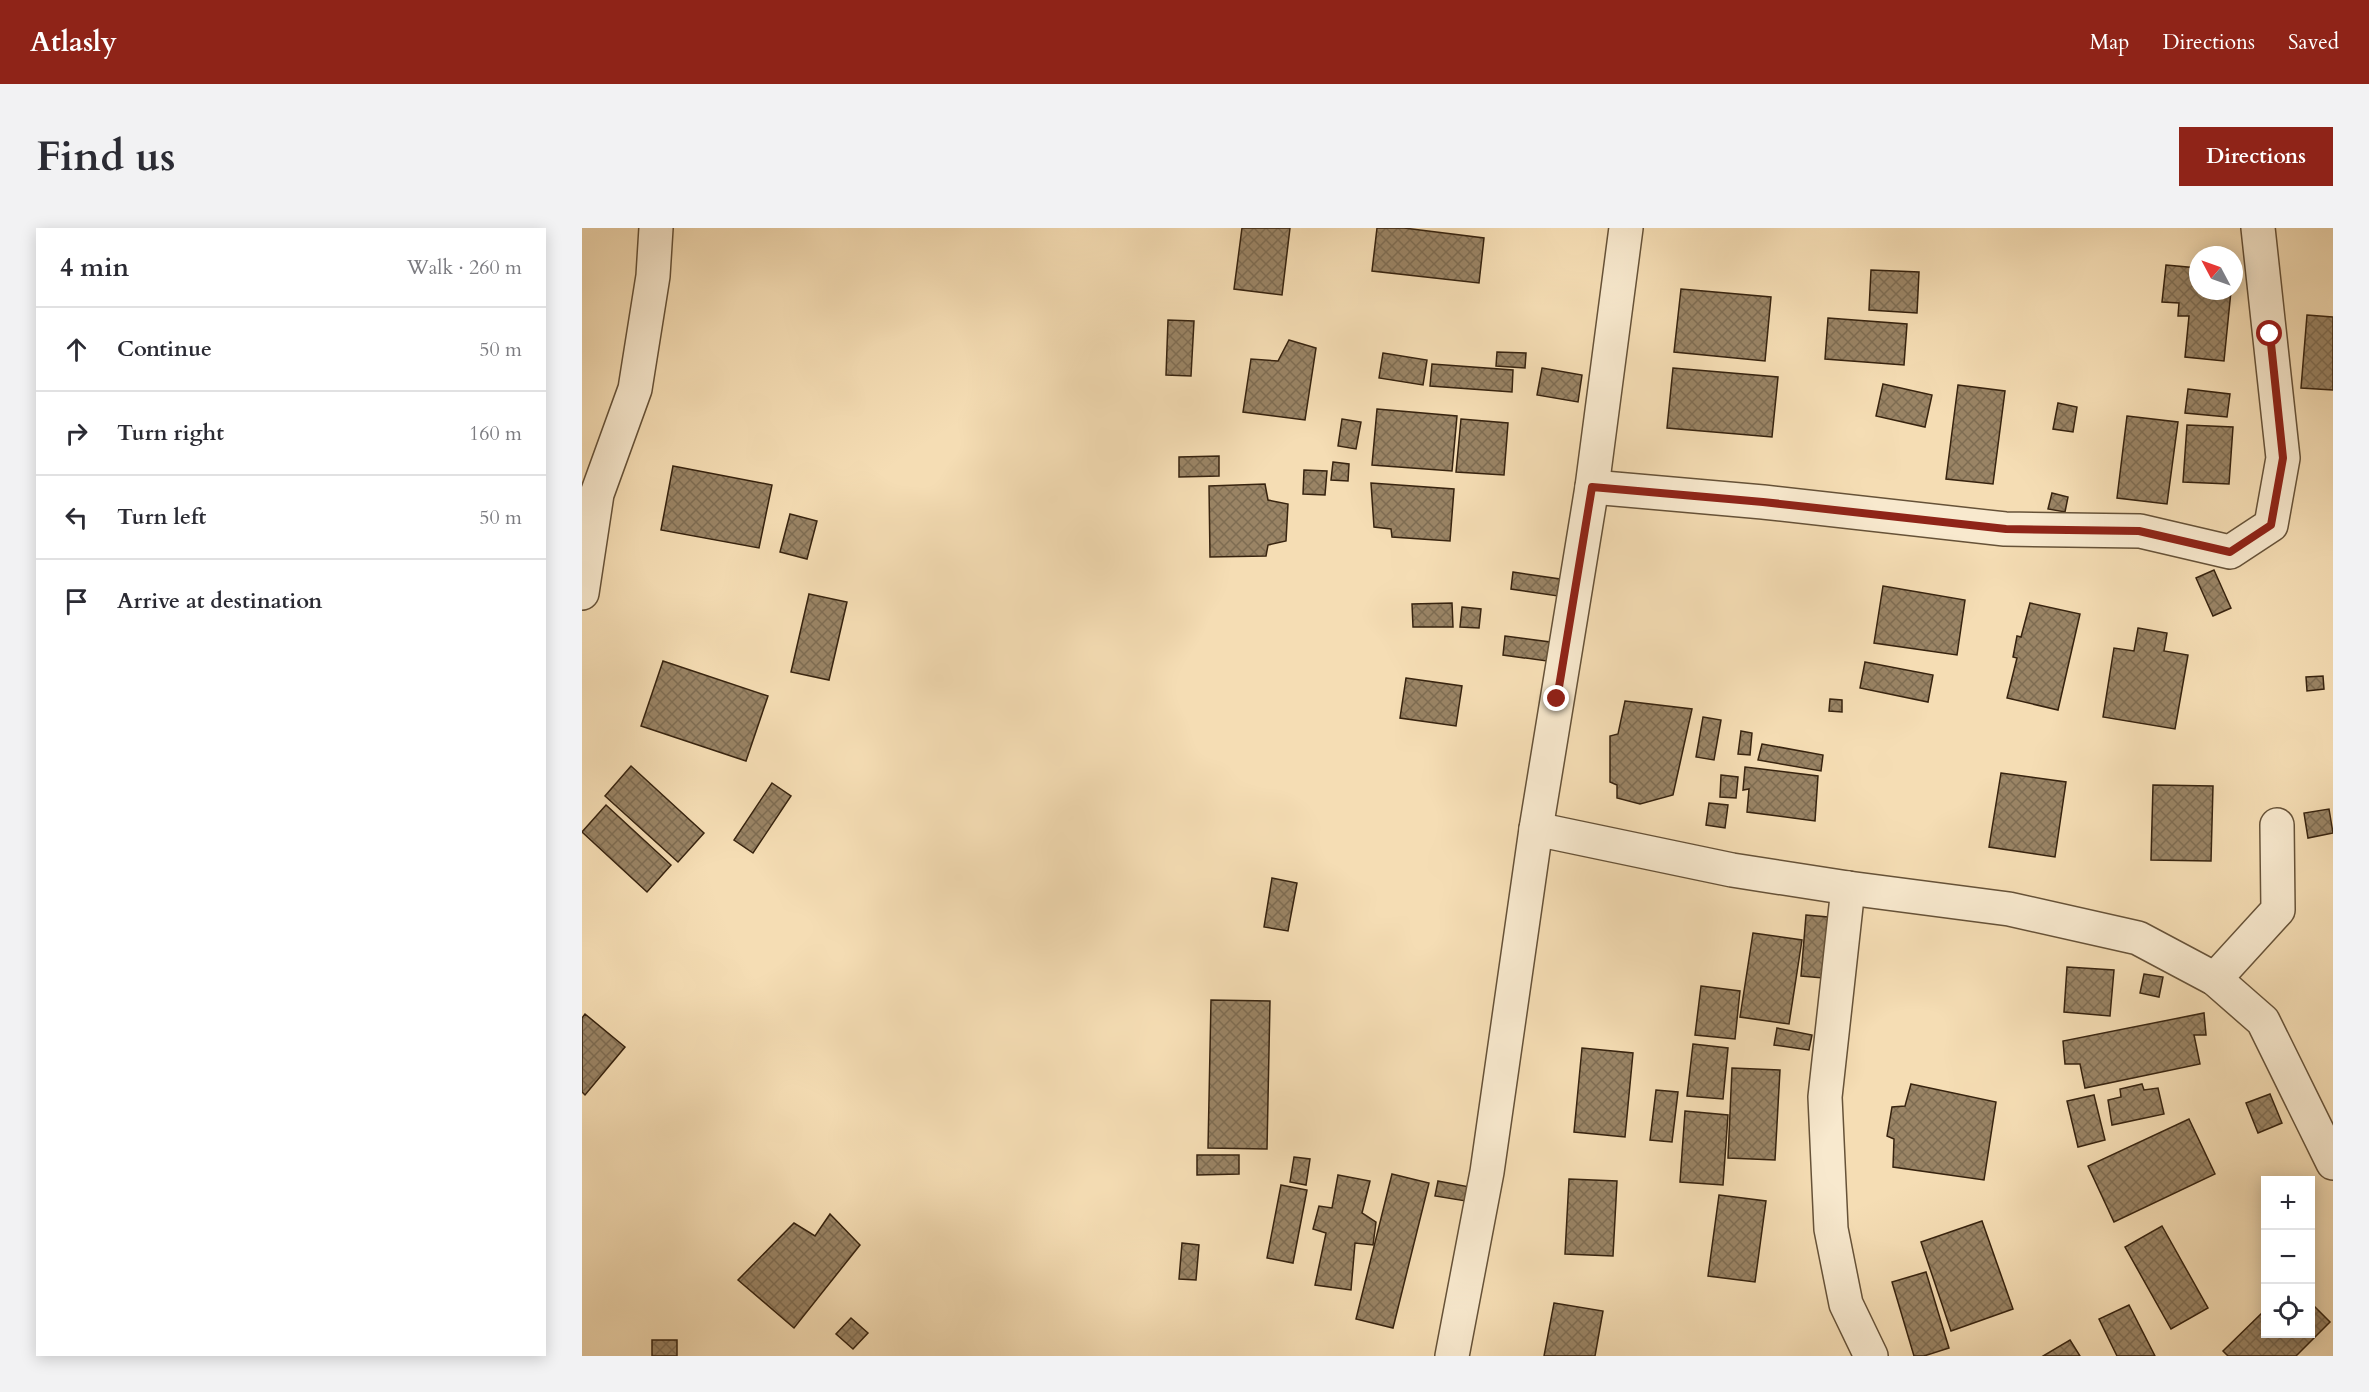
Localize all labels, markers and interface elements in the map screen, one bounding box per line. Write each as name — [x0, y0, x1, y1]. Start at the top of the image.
text: Atlasly — [30, 23, 117, 61]
text: Map — [2089, 28, 2129, 57]
text: Directions — [2162, 28, 2255, 57]
text: Saved — [2288, 28, 2339, 57]
button: Directions — [2179, 127, 2333, 186]
text: Find us — [36, 128, 176, 185]
north arrow — [2189, 246, 2243, 300]
text: 4 min — [60, 250, 129, 285]
text: Walk · 260 m — [407, 254, 522, 281]
route start — [2256, 320, 2282, 346]
icon: ahead — [60, 333, 93, 366]
text: Continue — [117, 334, 212, 364]
text: 50 m — [479, 336, 522, 363]
icon: right — [60, 417, 93, 450]
text: Turn right — [117, 418, 224, 448]
text: 160 m — [469, 420, 522, 447]
icon: left — [60, 501, 93, 534]
text: Turn left — [117, 502, 206, 532]
text: 50 m — [479, 504, 522, 531]
icon: arrive — [60, 585, 93, 618]
text: Arrive at destination — [117, 586, 322, 616]
route end — [1543, 685, 1569, 711]
map controls — [2261, 1176, 2315, 1338]
button: + — [2261, 1176, 2315, 1230]
button: − — [2261, 1230, 2315, 1284]
button: locate — [2261, 1284, 2315, 1338]

